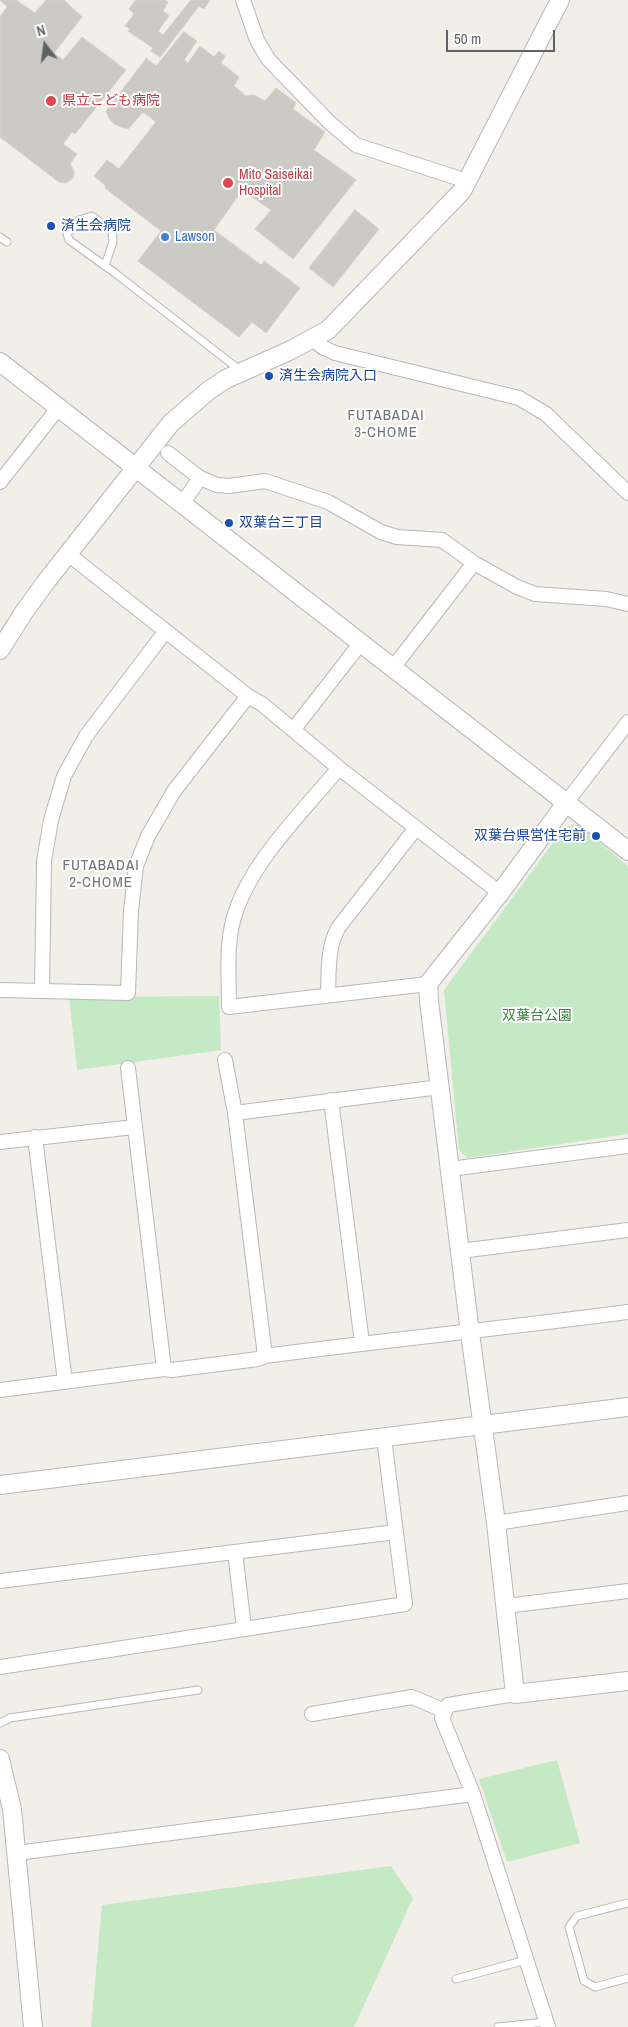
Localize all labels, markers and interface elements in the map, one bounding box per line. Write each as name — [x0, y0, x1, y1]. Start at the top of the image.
north arrow — [20, 20, 70, 70]
scale bar — [448, 20, 557, 52]
text: N — [35, 21, 47, 40]
text: 50 m — [454, 28, 481, 49]
place label: 県立こども病院 — [62, 93, 160, 109]
marker: 県立こども病院 — [44, 94, 58, 108]
place label: Mito Saiseikai Hospital — [239, 167, 312, 200]
marker: Mito Saiseikai Hospital — [221, 176, 235, 190]
place label: 済生会病院 — [61, 218, 131, 234]
marker: 済生会病院 — [45, 220, 57, 232]
place label: Lawson — [175, 229, 215, 245]
marker: Lawson — [159, 231, 171, 243]
place label: 済生会病院入口 — [279, 368, 377, 384]
marker: 済生会病院入口 — [263, 370, 275, 382]
district label: FUTABADAI 3-CHOME — [346, 407, 426, 442]
place label: 双葉台三丁目 — [239, 515, 323, 531]
marker: 双葉台三丁目 — [223, 517, 235, 529]
place label: 双葉台県営住宅前 — [474, 828, 586, 844]
marker: 双葉台県営住宅前 — [590, 830, 602, 842]
district label: FUTABADAI 2-CHOME — [61, 857, 141, 892]
park label: 双葉台公園 — [502, 1008, 572, 1024]

